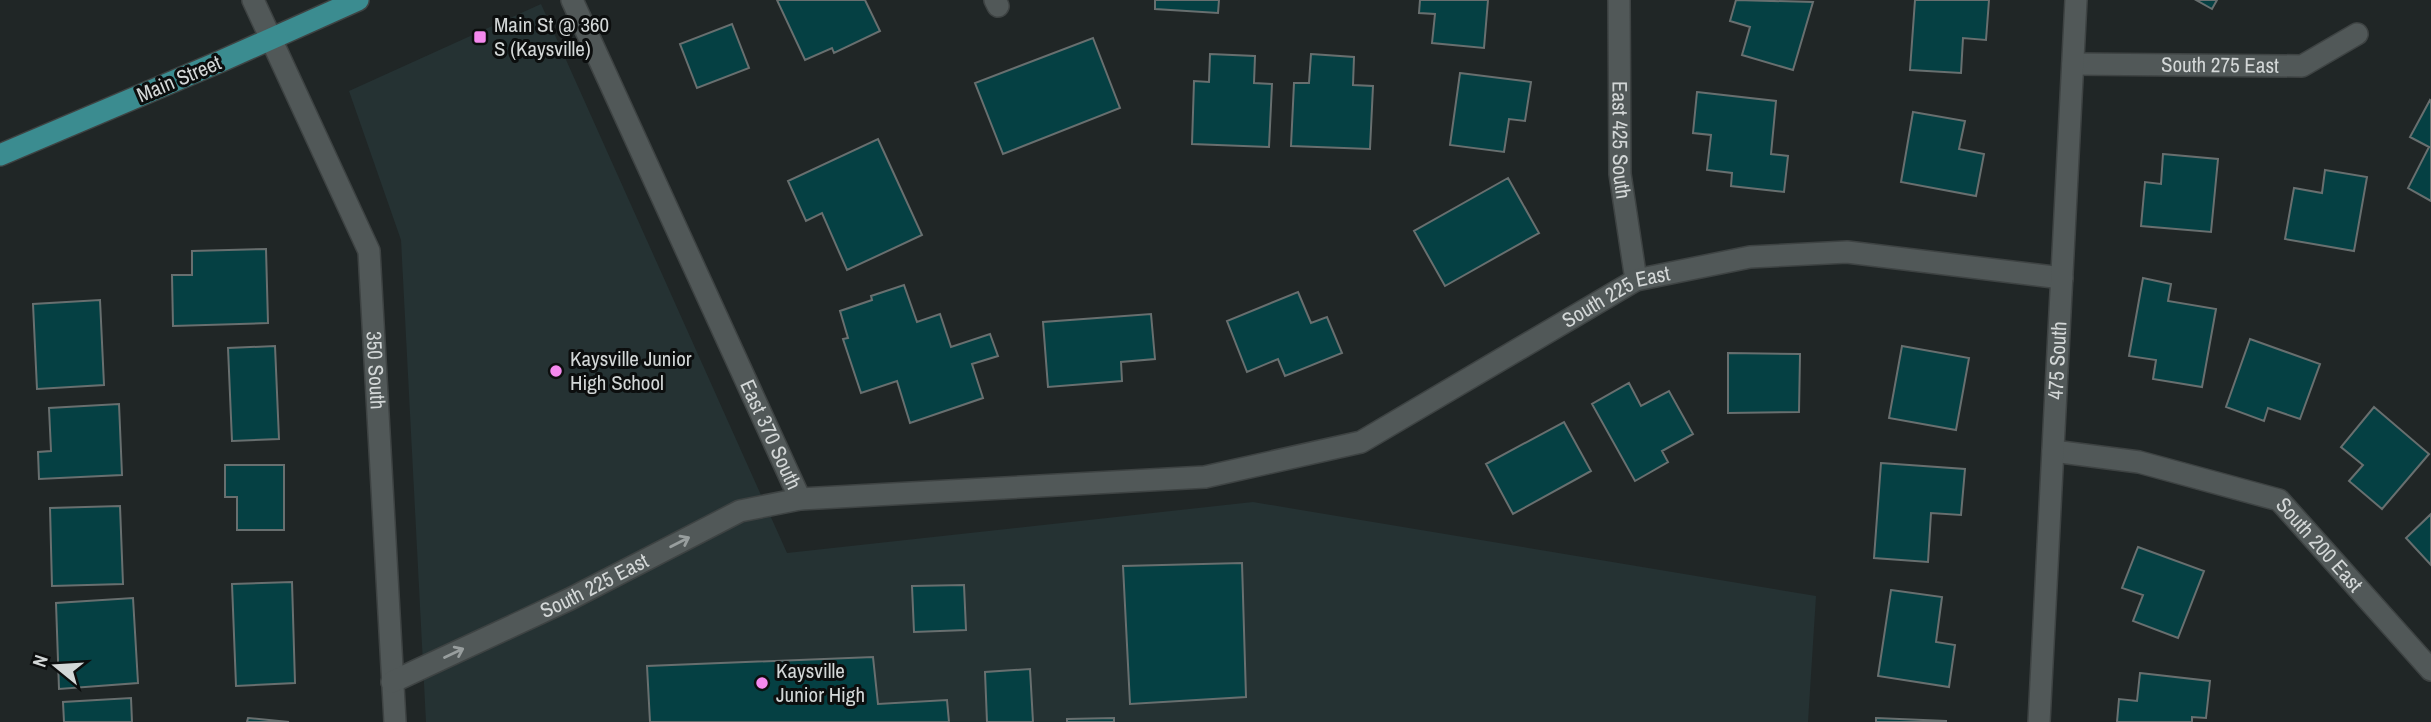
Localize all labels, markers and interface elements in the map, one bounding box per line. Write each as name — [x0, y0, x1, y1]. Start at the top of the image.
place label: Main St @ 360 S (Kaysville) — [494, 10, 609, 63]
marker: Main St @ 360 S (Kaysville) — [472, 29, 488, 45]
street label: Main Street — [132, 48, 226, 109]
street label: South 275 East — [2161, 50, 2279, 80]
street label: East 425 South — [1605, 81, 1639, 201]
street label: South 225 East — [1556, 258, 1673, 334]
street label: 475 South — [2041, 320, 2074, 400]
street label: 350 South — [359, 330, 393, 410]
place label: Kaysville Junior High School — [570, 344, 692, 397]
marker: Kaysville Junior High School — [548, 363, 564, 379]
street label: East 370 South — [733, 375, 809, 494]
street label: South 200 East — [2269, 491, 2370, 598]
one-way arrow — [669, 535, 690, 548]
street label: South 225 East — [535, 546, 653, 625]
north arrow — [21, 631, 91, 701]
one-way arrow — [443, 646, 464, 659]
text: N — [26, 651, 54, 670]
place label: Kaysville Junior High — [776, 656, 865, 709]
marker: Kaysville Junior High — [754, 675, 770, 691]

